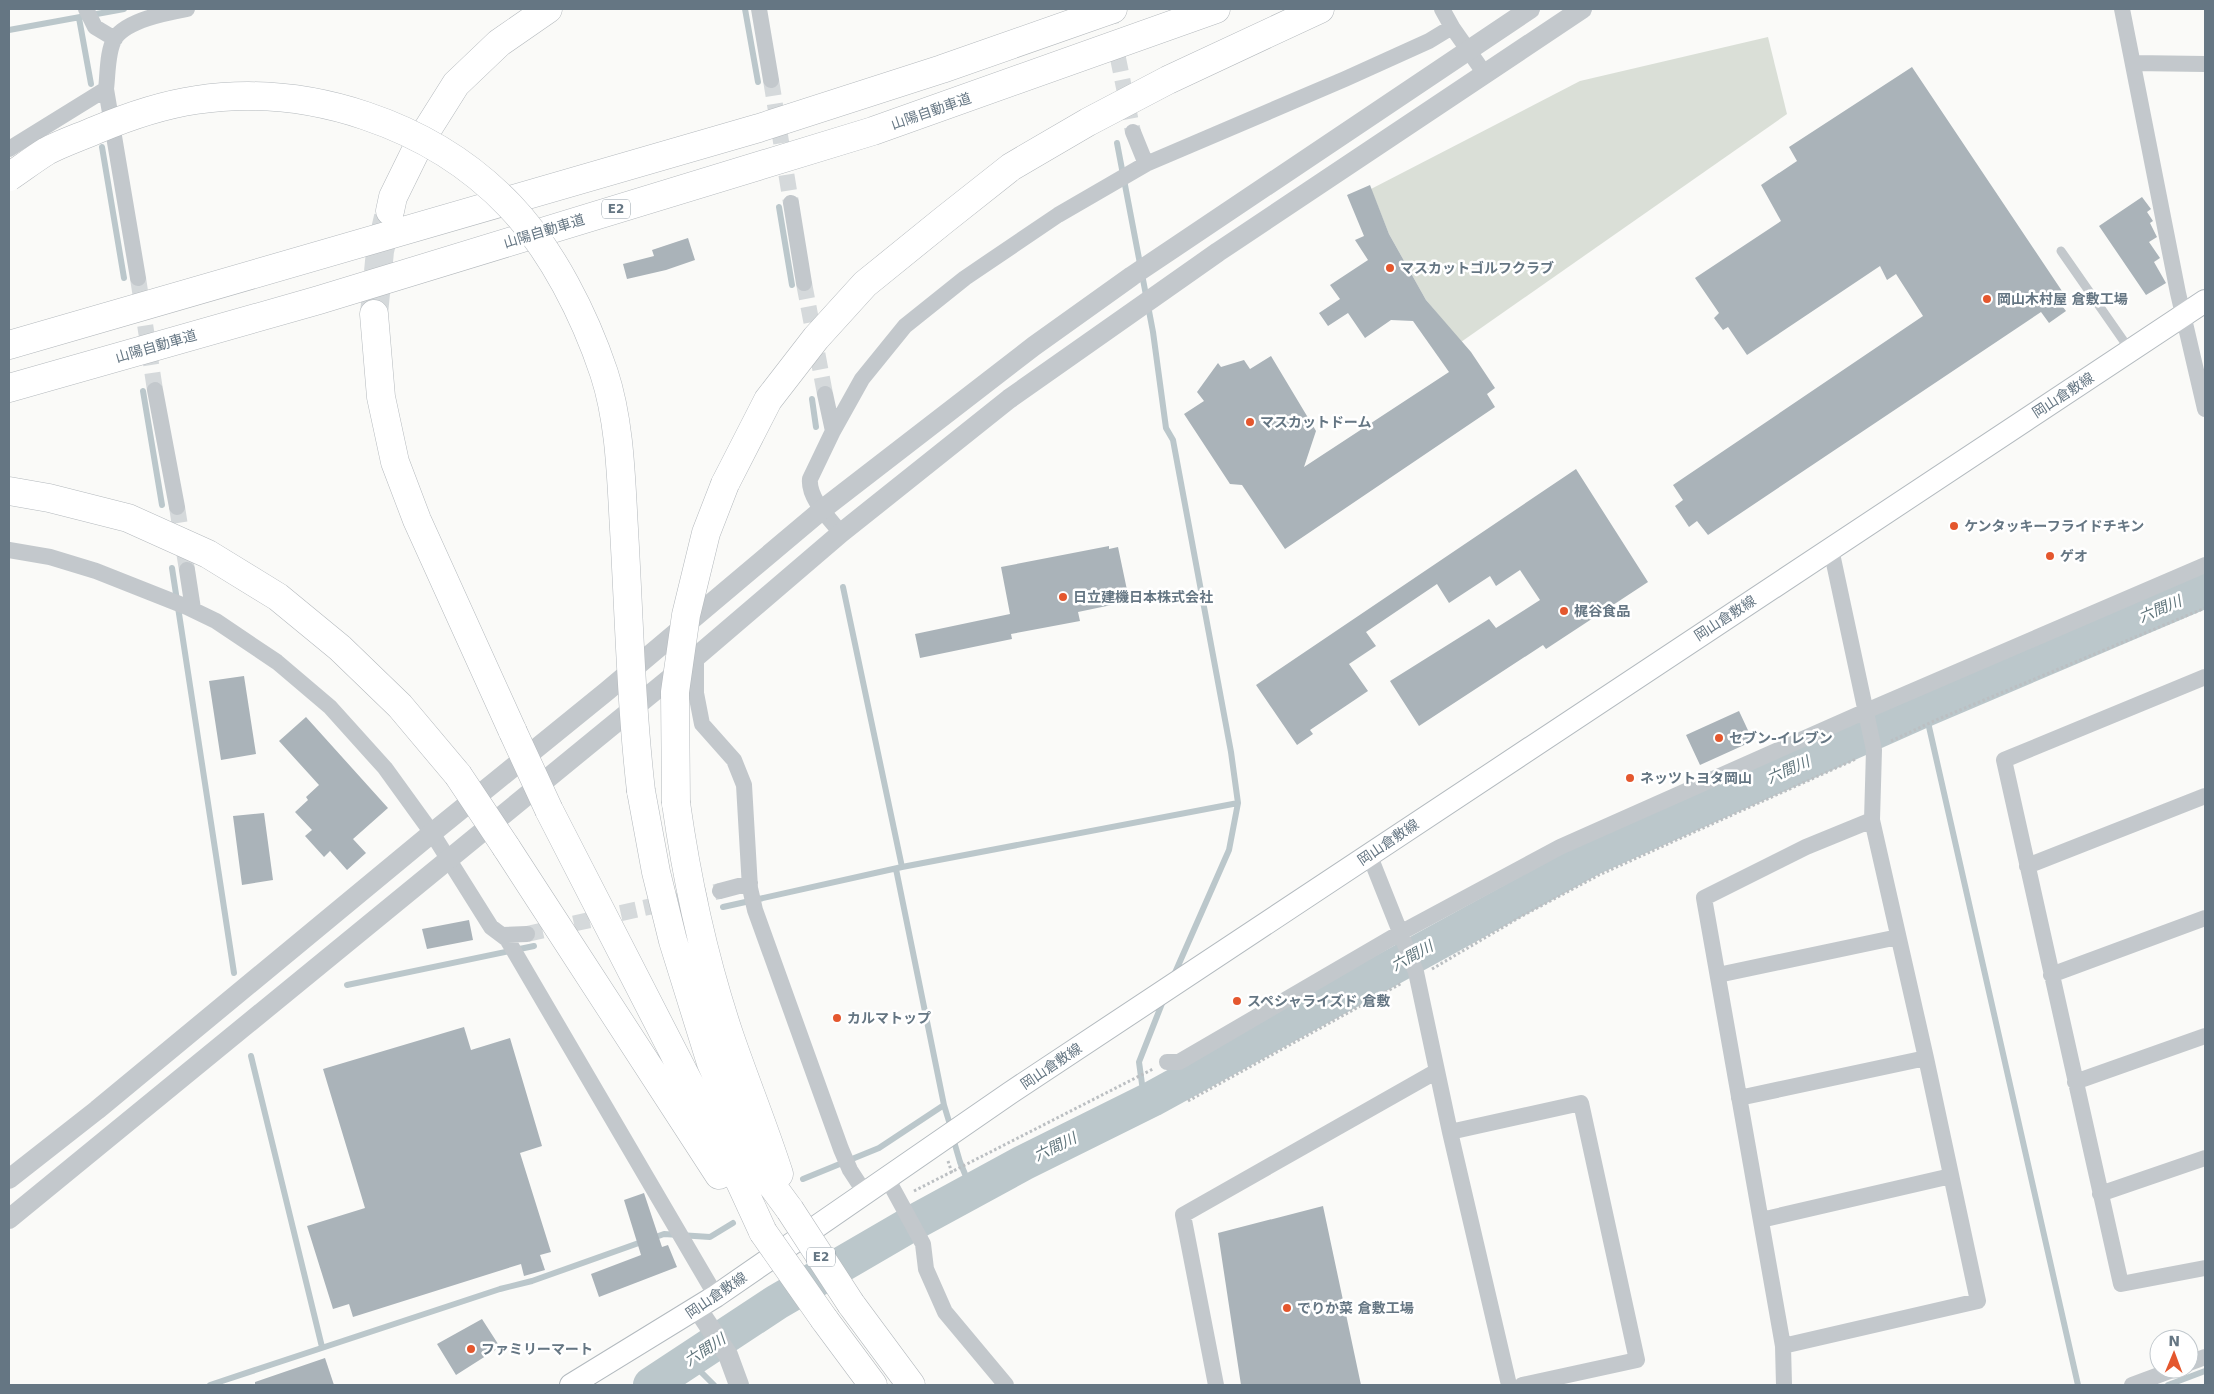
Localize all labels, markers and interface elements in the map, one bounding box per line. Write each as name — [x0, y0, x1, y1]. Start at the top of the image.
street label: 山陽自動車道 — [889, 90, 973, 132]
road number: E2 — [602, 200, 630, 218]
street label: 山陽自動車道 — [501, 211, 587, 251]
place label: マスカットゴルフクラブ — [1400, 260, 1554, 276]
marker: マスカットゴルフクラブ — [1384, 262, 1396, 274]
place label: 岡山木村屋 倉敷工場 — [1997, 291, 2128, 307]
marker: 岡山木村屋 倉敷工場 — [1981, 293, 1993, 305]
street label: 山陽自動車道 — [113, 327, 199, 365]
street label: 岡山倉敷線 — [2029, 369, 2097, 421]
place label: マスカットドーム — [1260, 414, 1372, 430]
marker: マスカットドーム — [1244, 416, 1256, 428]
place label: ケンタッキーフライドチキン — [1964, 518, 2144, 534]
marker: ケンタッキーフライドチキン — [1948, 520, 1960, 532]
place label: ゲオ — [2060, 548, 2088, 564]
marker: ゲオ — [2044, 550, 2056, 562]
place label: 日立建機日本株式会社 — [1073, 589, 1213, 605]
marker: 日立建機日本株式会社 — [1057, 591, 1069, 603]
water label: 六間川 — [2136, 591, 2186, 626]
street label: 岡山倉敷線 — [1691, 592, 1759, 644]
place label: 梶谷食品 — [1574, 603, 1630, 619]
marker: 梶谷食品 — [1558, 605, 1570, 617]
place label: セブン-イレブン — [1729, 730, 1833, 746]
marker: セブン-イレブン — [1713, 732, 1725, 744]
water label: 六間川 — [1764, 752, 1814, 787]
place label: ネッツトヨタ岡山 — [1640, 770, 1752, 786]
marker: ネッツトヨタ岡山 — [1624, 772, 1636, 784]
street label: 岡山倉敷線 — [1355, 816, 1421, 868]
water label: 六間川 — [1388, 936, 1438, 975]
place label: スペシャライズド 倉敷 — [1247, 993, 1390, 1009]
marker: スペシャライズド 倉敷 — [1231, 995, 1243, 1007]
place label: カルマトップ — [847, 1010, 931, 1026]
marker: カルマトップ — [831, 1012, 843, 1024]
street label: 岡山倉敷線 — [1018, 1040, 1084, 1092]
water label: 六間川 — [1031, 1128, 1081, 1165]
road number: E2 — [807, 1248, 835, 1266]
street label: 岡山倉敷線 — [683, 1269, 749, 1321]
place label: でりか菜 倉敷工場 — [1297, 1300, 1414, 1316]
marker: でりか菜 倉敷工場 — [1281, 1302, 1293, 1314]
water label: 六間川 — [681, 1329, 730, 1370]
north arrow — [2149, 1329, 2199, 1379]
text: N — [2168, 1333, 2180, 1349]
place label: ファミリーマート — [481, 1341, 593, 1357]
marker: ファミリーマート — [465, 1343, 477, 1355]

